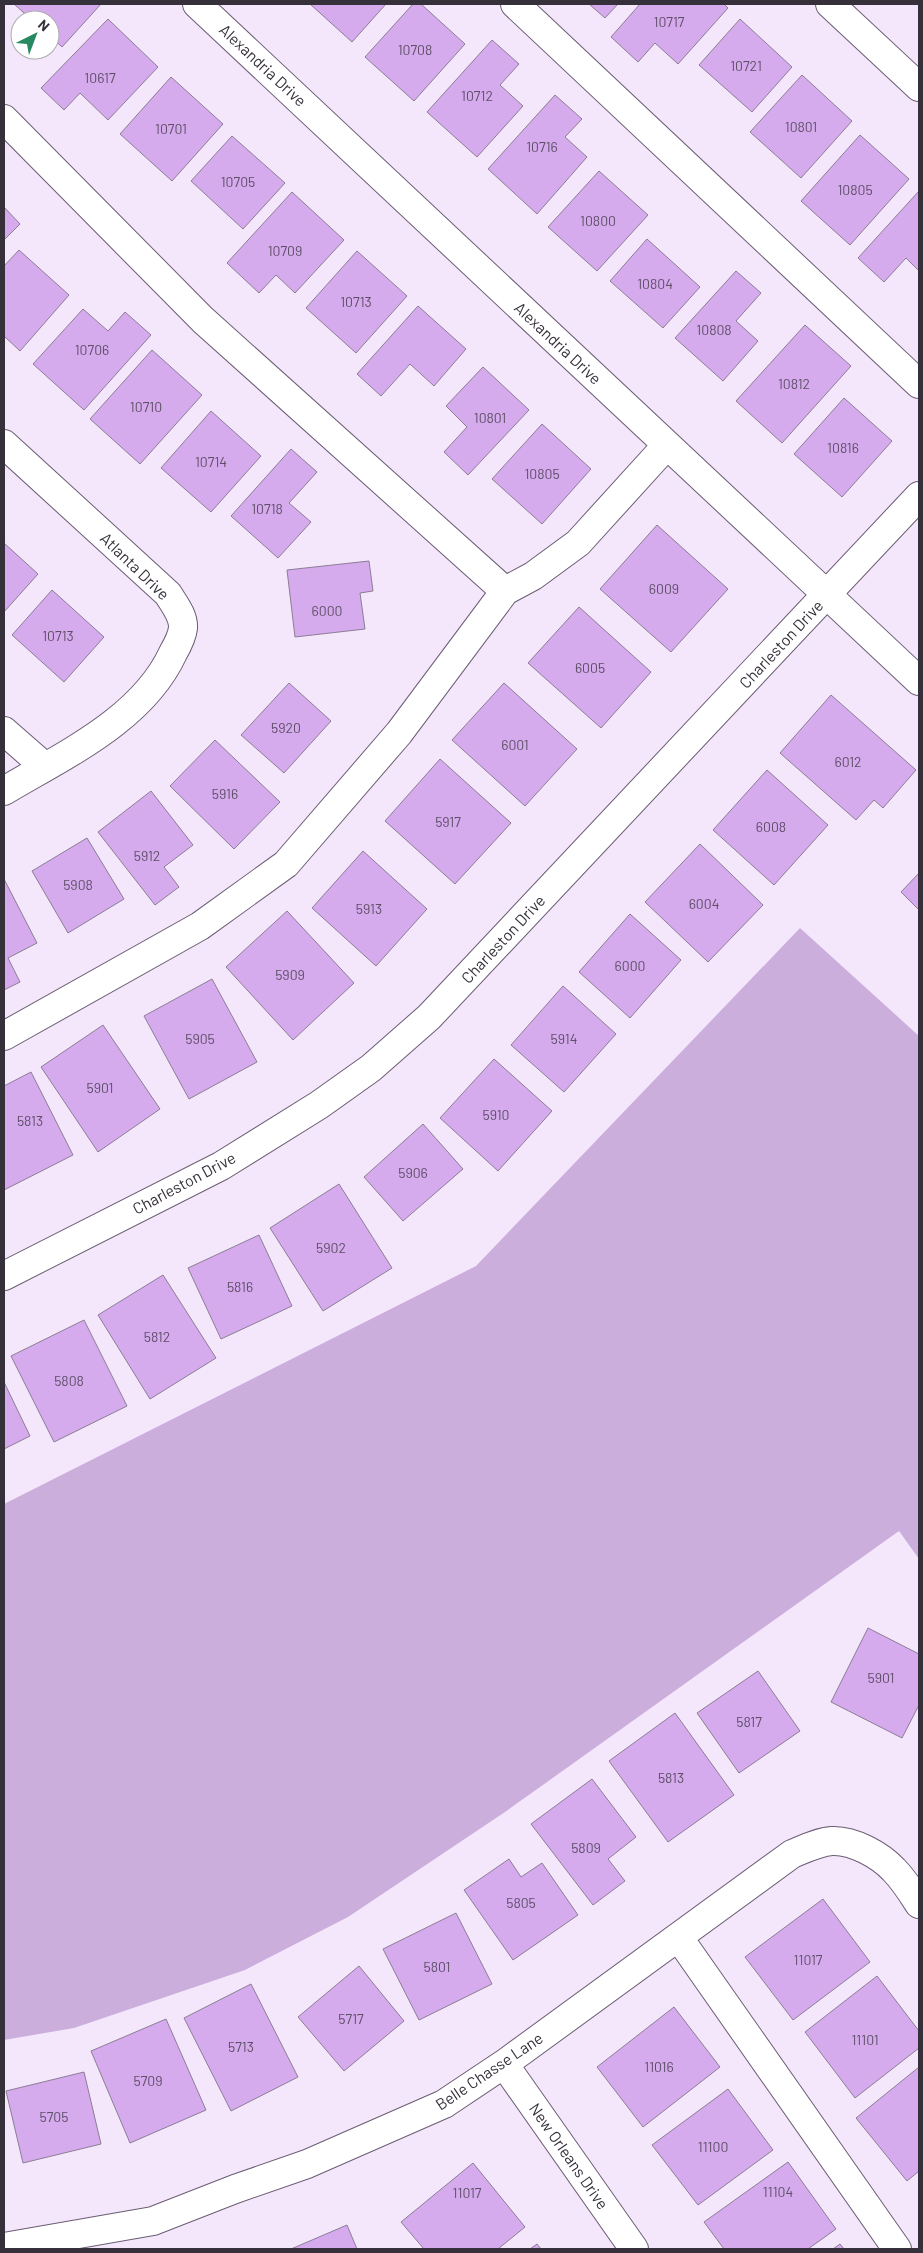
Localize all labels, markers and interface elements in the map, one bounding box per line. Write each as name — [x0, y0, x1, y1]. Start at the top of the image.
north arrow — [10, 10, 60, 60]
house number: 10717 — [654, 13, 685, 30]
text: N — [35, 16, 53, 34]
street label: Alexandria Drive — [216, 20, 311, 110]
house number: 10708 — [398, 41, 432, 58]
house number: 10721 — [730, 57, 762, 74]
house number: 10617 — [84, 69, 116, 86]
house number: 10712 — [461, 87, 493, 104]
house number: 10801 — [785, 118, 817, 135]
house number: 10701 — [155, 120, 187, 137]
house number: 10716 — [526, 138, 558, 155]
house number: 10705 — [221, 173, 255, 190]
house number: 10805 — [837, 181, 873, 198]
house number: 10800 — [580, 212, 616, 229]
house number: 10709 — [268, 242, 302, 259]
house number: 10804 — [637, 275, 673, 292]
house number: 10713 — [340, 293, 372, 310]
street label: Alexandria Drive — [511, 298, 606, 388]
house number: 10808 — [696, 321, 732, 338]
house number: 10706 — [75, 341, 109, 358]
house number: 10812 — [778, 375, 810, 392]
house number: 10710 — [130, 398, 162, 415]
house number: 10801 — [474, 409, 506, 426]
house number: 10816 — [827, 439, 859, 456]
house number: 10714 — [195, 453, 227, 470]
house number: 10805 — [524, 465, 560, 482]
house number: 10718 — [251, 500, 283, 517]
street label: Atlanta Drive — [97, 528, 174, 603]
house number: 6009 — [649, 580, 679, 597]
street label: Charleston Drive — [735, 596, 826, 692]
house number: 6000 — [312, 602, 342, 619]
house number: 10713 — [42, 627, 74, 644]
house number: 6005 — [575, 659, 605, 676]
house number: 5920 — [271, 719, 301, 736]
house number: 6001 — [501, 736, 529, 753]
house number: 6012 — [834, 753, 862, 770]
house number: 5916 — [212, 785, 238, 802]
house number: 5917 — [435, 813, 461, 830]
house number: 6008 — [756, 818, 786, 835]
house number: 5912 — [134, 847, 160, 864]
house number: 5908 — [63, 876, 93, 893]
street label: Charleston Drive — [457, 891, 548, 987]
house number: 6004 — [689, 895, 719, 912]
house number: 5913 — [356, 900, 382, 917]
house number: 6000 — [615, 957, 645, 974]
house number: 5909 — [275, 966, 305, 983]
house number: 5905 — [185, 1030, 215, 1047]
house number: 5914 — [551, 1030, 577, 1047]
house number: 5901 — [87, 1079, 113, 1096]
house number: 5910 — [482, 1106, 510, 1123]
house number: 5813 — [17, 1112, 43, 1129]
street label: Charleston Drive — [129, 1147, 238, 1218]
house number: 5906 — [398, 1164, 428, 1181]
house number: 5902 — [316, 1239, 346, 1256]
house number: 5816 — [227, 1278, 253, 1295]
house number: 5812 — [144, 1328, 170, 1345]
house number: 5808 — [54, 1372, 84, 1389]
house number: 5901 — [868, 1669, 894, 1686]
house number: 5817 — [736, 1713, 762, 1730]
house number: 5813 — [658, 1769, 684, 1786]
house number: 5809 — [571, 1839, 601, 1856]
house number: 5805 — [506, 1894, 536, 1911]
house number: 11017 — [794, 1951, 823, 1968]
house number: 5801 — [424, 1958, 450, 1975]
house number: 5717 — [338, 2010, 364, 2027]
street label: Belle Chasse Lane — [431, 2028, 546, 2114]
house number: 11101 — [851, 2031, 879, 2048]
house number: 5713 — [228, 2038, 254, 2055]
house number: 11016 — [644, 2058, 674, 2075]
house number: 5709 — [133, 2072, 163, 2089]
street label: New Orleans Drive — [526, 2099, 613, 2212]
house number: 5705 — [40, 2108, 68, 2125]
house number: 11100 — [698, 2138, 728, 2155]
house number: 11104 — [763, 2183, 793, 2200]
house number: 11017 — [453, 2184, 482, 2201]

